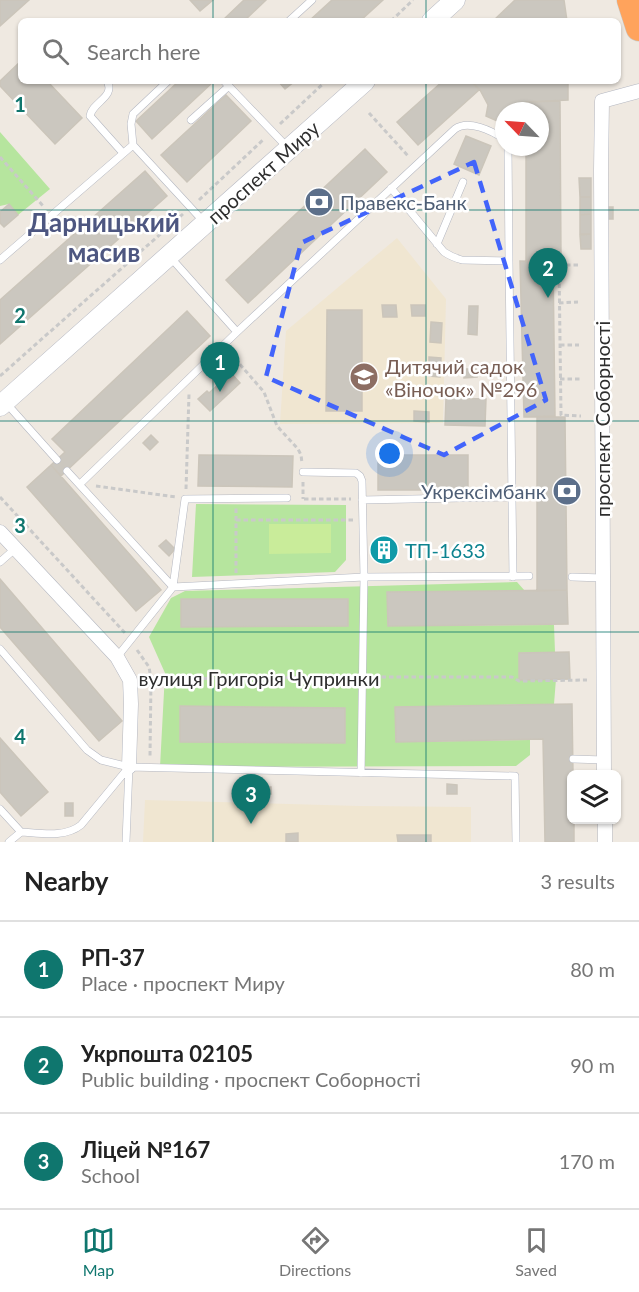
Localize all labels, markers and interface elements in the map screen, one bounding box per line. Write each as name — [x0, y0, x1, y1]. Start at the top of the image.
search box — [18, 18, 621, 84]
icon: search — [39, 35, 72, 68]
text: Search here — [87, 38, 200, 65]
text: 1 — [14, 92, 26, 116]
north arrow — [495, 102, 549, 156]
street label: проспект Миру — [202, 115, 324, 228]
bank icon: Правекс-Банк — [303, 186, 335, 218]
place label: Правекс-Банк — [340, 190, 467, 214]
district label: Дарницький масив — [28, 206, 180, 268]
pin: 2 — [528, 248, 568, 298]
text: 2 — [14, 303, 26, 327]
street label: проспект Соборності — [590, 321, 614, 517]
pin: 1 — [200, 342, 240, 392]
place label: Дитячий садок «Віночок» №296 — [385, 354, 537, 401]
school or university icon: Дитячий садок «Віночок» №296 — [348, 361, 380, 393]
your location — [375, 439, 404, 468]
bank icon: Укрексімбанк — [551, 475, 583, 507]
place label: Укрексімбанк — [421, 479, 547, 503]
text: 3 — [14, 513, 26, 537]
building icon: ТП-1633 — [368, 534, 400, 566]
place label: ТП-1633 — [405, 538, 485, 562]
street label: вулиця Григорія Чупринки — [139, 666, 379, 690]
text: 4 — [14, 724, 26, 748]
map controls — [567, 770, 621, 824]
button: layers — [567, 770, 621, 824]
pin: 3 — [232, 774, 270, 824]
text: Nearby — [24, 865, 109, 897]
text: 3 results — [540, 869, 615, 893]
text: РП-37 — [81, 944, 145, 971]
text: 1 — [38, 957, 49, 981]
text: 80 m — [570, 957, 615, 981]
text: Place · проспект Миру — [81, 971, 285, 995]
text: Укрпошта 02105 — [81, 1040, 253, 1067]
text: 2 — [38, 1053, 49, 1077]
text: 90 m — [570, 1053, 615, 1077]
text: Public building · проспект Соборності — [81, 1067, 421, 1091]
text: Ліцей №167 — [81, 1136, 210, 1163]
text: 3 — [38, 1149, 49, 1173]
text: 170 m — [559, 1149, 615, 1173]
text: School — [81, 1163, 140, 1187]
tab: Map — [82, 1224, 115, 1279]
tab: Directions — [279, 1224, 351, 1279]
tab: Saved — [515, 1224, 557, 1279]

